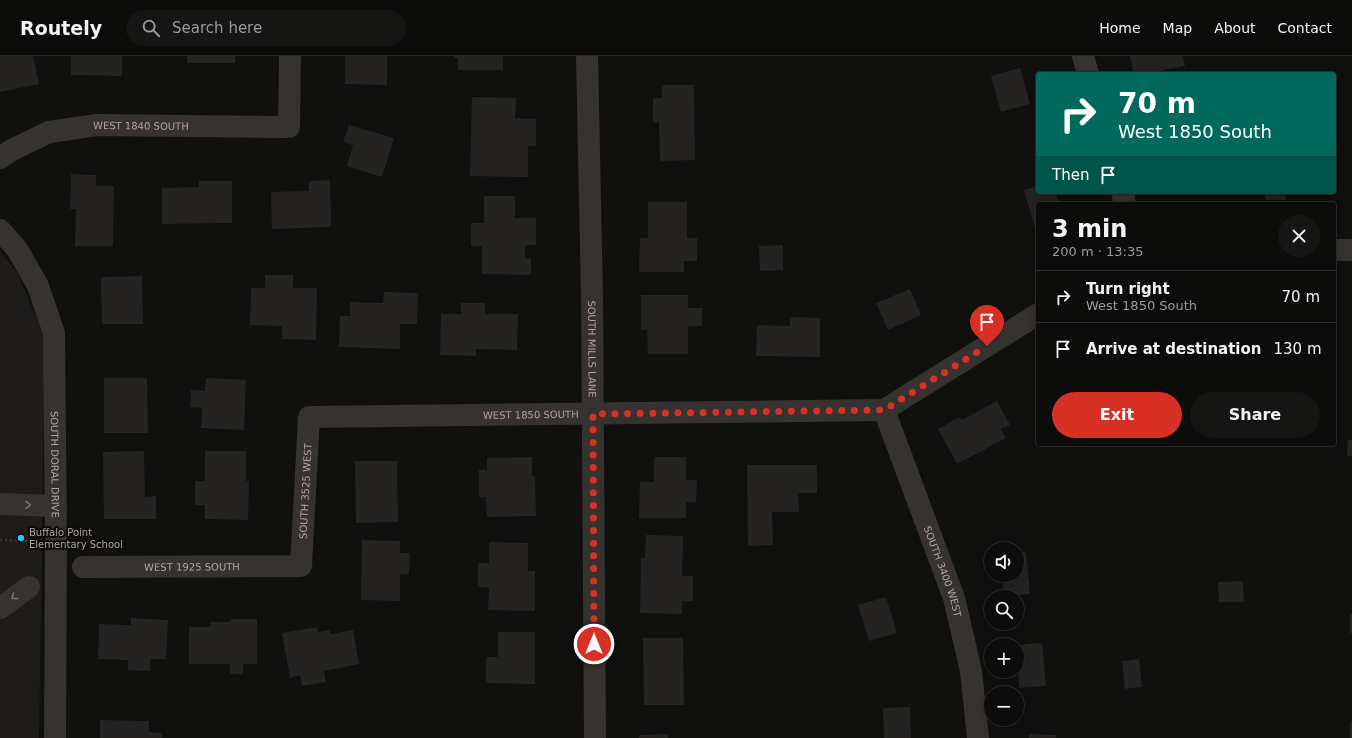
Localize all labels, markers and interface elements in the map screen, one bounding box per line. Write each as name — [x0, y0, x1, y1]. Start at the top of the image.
search box — [126, 10, 406, 46]
text: Routely — [20, 17, 102, 39]
icon: search — [140, 17, 162, 39]
text: Search here — [172, 19, 262, 37]
text: Home — [1099, 20, 1141, 36]
text: Map — [1163, 20, 1192, 36]
text: About — [1214, 20, 1256, 36]
text: Contact — [1278, 20, 1332, 36]
text: 70 m — [1118, 87, 1196, 120]
icon: right — [1052, 88, 1104, 140]
street label: WEST 1840 SOUTH — [93, 119, 189, 131]
text: West 1850 South — [1118, 121, 1272, 142]
icon: arrive — [1097, 164, 1119, 186]
text: Then — [1052, 166, 1089, 184]
text: 3 min — [1052, 215, 1127, 243]
button: close — [1278, 215, 1320, 257]
text: 200 m · 13:35 — [1052, 244, 1143, 259]
text: Turn right — [1086, 280, 1170, 298]
icon: right — [1052, 286, 1074, 308]
text: 70 m — [1282, 288, 1320, 306]
text: West 1850 South — [1086, 298, 1197, 313]
street label: SOUTH MILLS LANE — [587, 300, 598, 398]
pin — [970, 305, 1004, 346]
icon: arrive — [976, 311, 998, 333]
icon: arrive — [1052, 338, 1074, 360]
text: Arrive at destination — [1086, 340, 1261, 358]
text: 130 m — [1273, 340, 1322, 358]
button: Exit — [1052, 392, 1182, 438]
button: Share — [1190, 392, 1320, 438]
street label: WEST 1850 SOUTH — [483, 408, 579, 420]
street label: SOUTH DORAL DRIVE — [49, 411, 61, 518]
street label: SOUTH 3525 WEST — [297, 442, 313, 539]
one-way arrow — [25, 500, 31, 509]
street label: SOUTH 3400 WEST — [922, 524, 964, 619]
place label: Buffalo Point Elementary School — [29, 527, 123, 550]
marker: Buffalo Point Elementary School — [16, 533, 26, 543]
map controls — [984, 542, 1024, 726]
button: sound — [984, 542, 1024, 582]
street label: WEST 1925 SOUTH — [144, 561, 240, 572]
button: search — [984, 590, 1024, 630]
one-way arrow — [12, 592, 19, 599]
position arrow — [573, 623, 615, 665]
button: + — [984, 638, 1024, 678]
button: − — [984, 686, 1024, 726]

